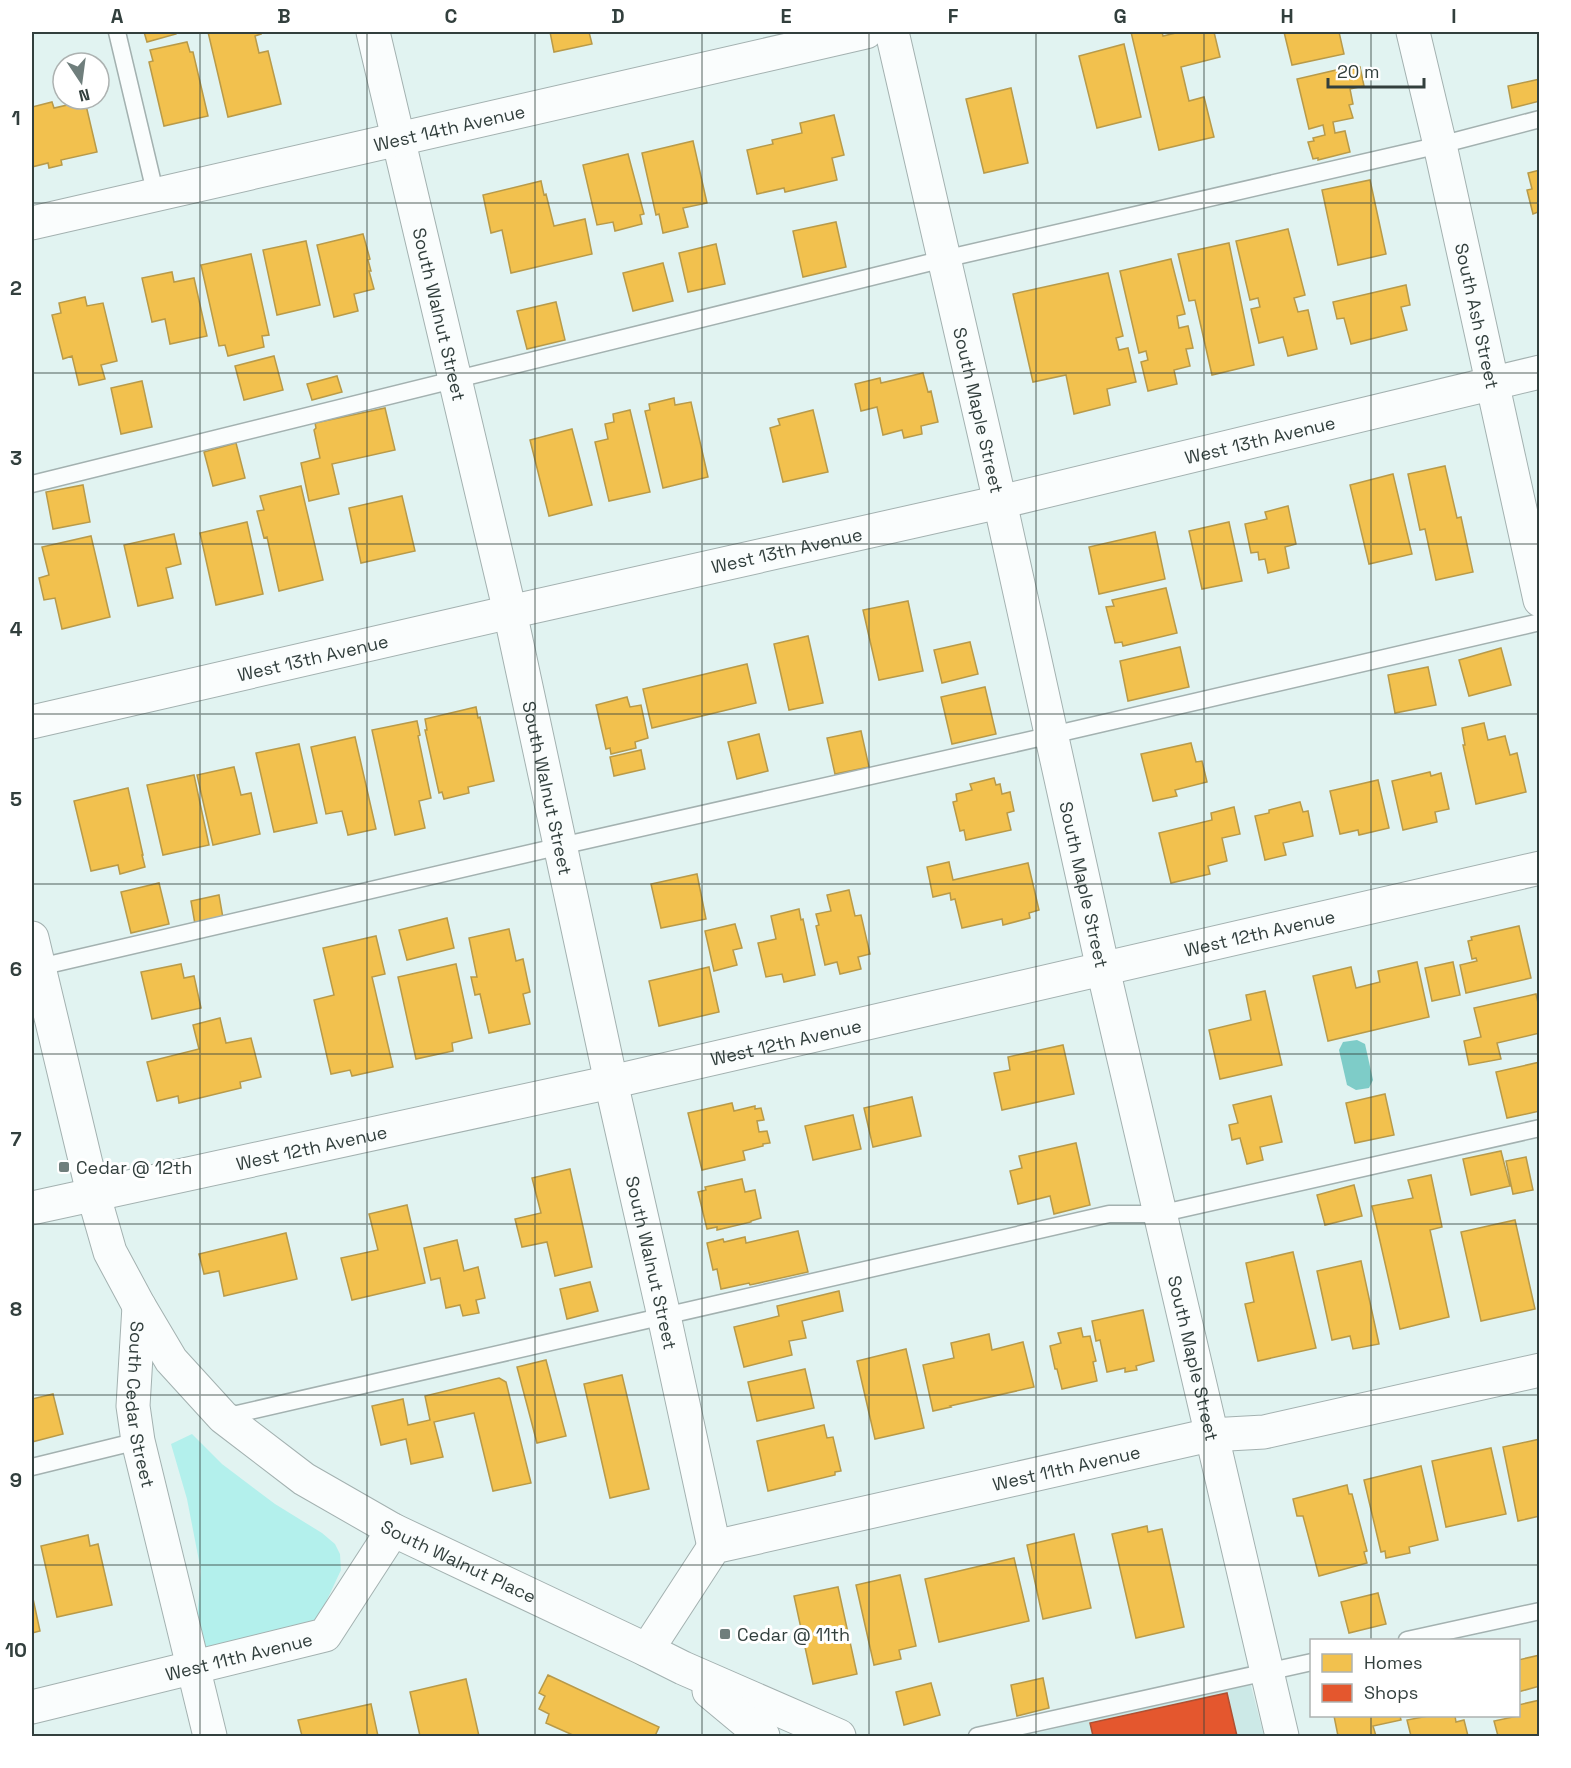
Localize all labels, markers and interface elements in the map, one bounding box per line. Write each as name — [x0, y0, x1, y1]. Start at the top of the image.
text: A — [111, 3, 124, 29]
text: B — [277, 3, 291, 29]
text: C — [445, 3, 458, 29]
text: D — [611, 3, 625, 29]
text: E — [780, 3, 792, 29]
text: F — [948, 3, 959, 29]
text: G — [1113, 3, 1127, 29]
text: H — [1280, 3, 1294, 29]
text: I — [1451, 3, 1457, 29]
north arrow — [51, 51, 111, 111]
scale bar — [1328, 51, 1424, 89]
text: 20 m — [1337, 60, 1380, 83]
text: N — [77, 84, 92, 107]
street label: West 14th Avenue — [371, 99, 527, 156]
text: 1 — [11, 105, 21, 131]
street label: South Walnut Street — [408, 225, 471, 403]
street label: South Ash Street — [1450, 241, 1505, 391]
text: 2 — [10, 275, 22, 301]
street label: South Maple Street — [949, 325, 1009, 495]
street label: West 13th Avenue — [1182, 410, 1337, 469]
text: 3 — [10, 445, 22, 471]
street label: West 13th Avenue — [709, 522, 864, 578]
text: 4 — [10, 616, 23, 642]
street label: West 13th Avenue — [235, 629, 390, 686]
street label: South Walnut Street — [518, 699, 578, 877]
text: 5 — [10, 786, 22, 812]
street label: South Maple Street — [1055, 799, 1114, 970]
street label: West 12th Avenue — [1182, 904, 1337, 961]
text: 6 — [10, 956, 22, 982]
street label: West 12th Avenue — [708, 1013, 864, 1070]
street label: West 12th Avenue — [234, 1120, 389, 1175]
text: 7 — [10, 1126, 22, 1152]
place label: Cedar @ 12th — [76, 1156, 192, 1179]
marker: Cedar @ 12th — [57, 1160, 71, 1174]
street label: South Walnut Street — [621, 1174, 682, 1352]
street label: South Maple Street — [1163, 1273, 1224, 1443]
text: 8 — [10, 1296, 22, 1322]
street label: South Cedar Street — [121, 1320, 160, 1490]
street label: West 11th Avenue — [990, 1440, 1142, 1495]
text: 9 — [10, 1467, 22, 1493]
street label: South Walnut Place — [377, 1514, 540, 1608]
place label: Cedar @ 11th — [737, 1623, 850, 1646]
street label: West 11th Avenue — [163, 1627, 315, 1685]
marker: Cedar @ 11th — [718, 1627, 732, 1641]
text: 10 — [5, 1637, 27, 1663]
legend — [1310, 1639, 1520, 1717]
text: Homes — [1364, 1651, 1423, 1674]
text: Shops — [1364, 1681, 1418, 1704]

